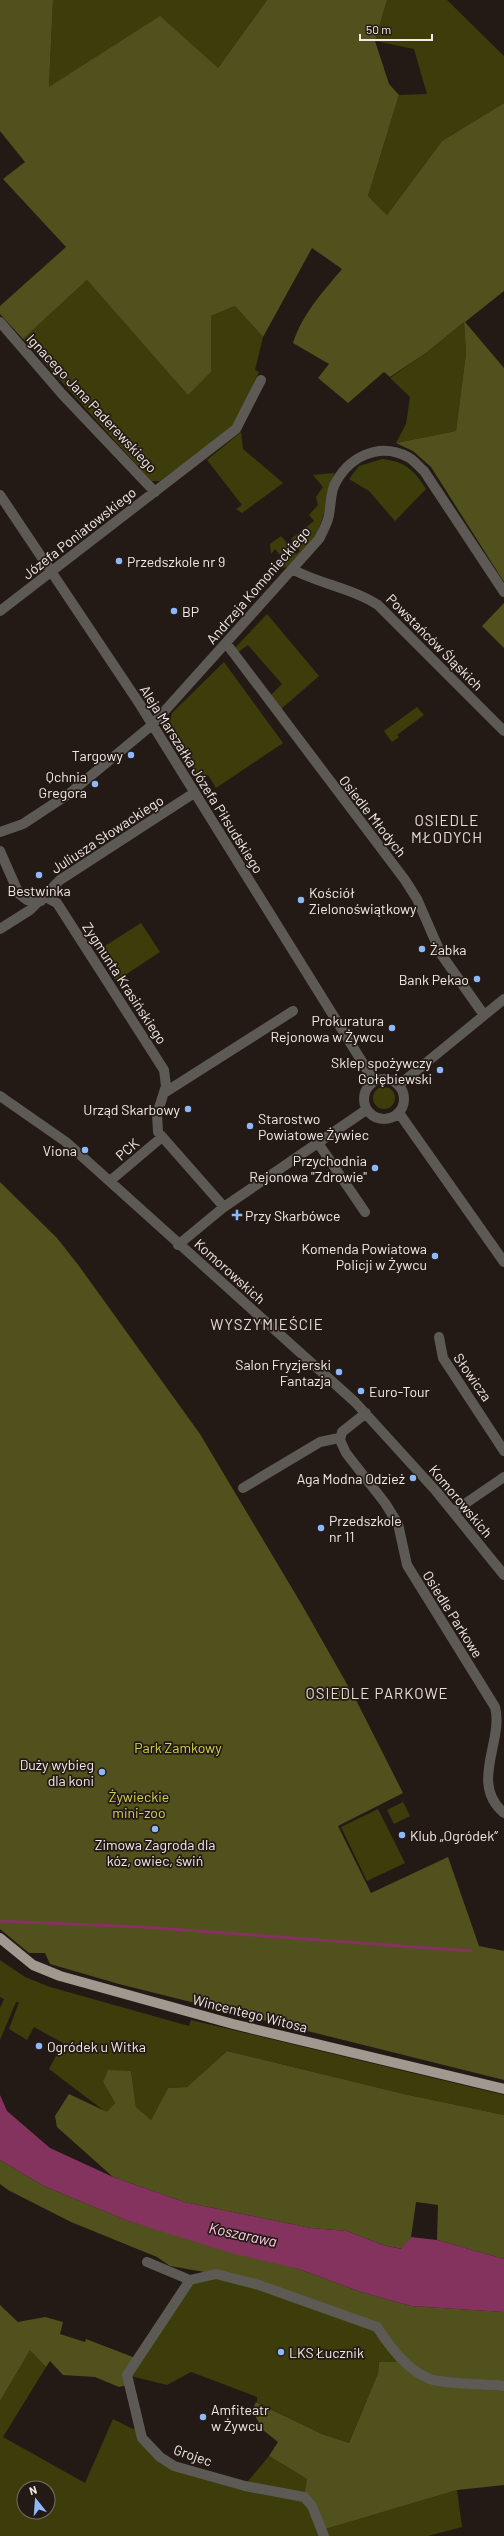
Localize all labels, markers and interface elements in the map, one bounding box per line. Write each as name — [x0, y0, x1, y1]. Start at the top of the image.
scale bar — [360, 16, 432, 42]
text: 50 m — [366, 22, 391, 36]
street label: Ignacego Jana Paderewskiego — [23, 330, 161, 476]
street label: Józefa Poniatowskiego — [19, 483, 139, 583]
street label: Andrzeja Komonieckiego — [202, 523, 314, 647]
place label: Przedszkole nr 9 — [127, 553, 225, 570]
marker: Przedszkole nr 9 — [114, 556, 124, 566]
street label: Powstańców Śląskich — [383, 590, 487, 694]
place label: BP — [182, 603, 199, 620]
marker: BP — [169, 606, 179, 616]
street label: Aleja Marszałka Józefa Piłsudskiego — [137, 682, 267, 876]
place label: Targowy — [72, 747, 124, 764]
marker: Targowy — [126, 750, 136, 760]
place label: Qchnia Gregora — [39, 768, 87, 801]
street label: Osiedle Młodych — [336, 772, 410, 860]
marker: Qchnia Gregora — [90, 779, 100, 789]
street label: Juliusza Słowackiego — [48, 791, 166, 877]
district label: OSIEDLE MŁODYCH — [411, 811, 483, 846]
marker: Bestwinka — [34, 870, 44, 880]
place label: Bestwinka — [7, 882, 71, 899]
place label: Kościół Zielonoświątkowy — [309, 884, 417, 917]
marker: Kościół Zielonoświątkowy — [296, 895, 306, 905]
street label: Zygmunta Krasińskiego — [79, 919, 171, 1047]
place label: Żabka — [430, 941, 467, 958]
marker: Żabka — [417, 944, 427, 954]
place label: Bank Pekao — [399, 971, 469, 988]
marker: Bank Pekao — [472, 974, 482, 984]
place label: Prokuratura Rejonowa w Żywcu — [271, 1012, 384, 1045]
marker: Prokuratura Rejonowa w Żywcu — [387, 1023, 397, 1033]
place label: Sklep spożywczy Gołębiewski — [331, 1054, 433, 1087]
marker: Sklep spożywczy Gołębiewski — [435, 1065, 445, 1075]
place label: Urząd Skarbowy — [83, 1101, 181, 1118]
marker: Urząd Skarbowy — [183, 1104, 193, 1114]
place label: Starostwo Powiatowe Żywiec — [258, 1110, 369, 1143]
marker: Starostwo Powiatowe Żywiec — [245, 1121, 255, 1131]
street label: PCK — [112, 1134, 142, 1164]
place label: Viona — [43, 1142, 77, 1159]
marker: Viona — [80, 1145, 90, 1155]
place label: Przychodnia Rejonowa "Zdrowie" — [249, 1152, 367, 1185]
marker: Przychodnia Rejonowa "Zdrowie" — [370, 1163, 380, 1173]
place label: Przy Skarbówce — [245, 1207, 341, 1224]
marker: Przy Skarbówce — [232, 1210, 242, 1220]
street label: Komorowskich — [191, 1235, 269, 1307]
place label: Komenda Powiatowa Policji w Żywcu — [302, 1240, 427, 1273]
marker: Komenda Powiatowa Policji w Żywcu — [430, 1251, 440, 1261]
district label: WYSZYMIEŚCIE — [210, 1315, 324, 1333]
street label: Słowicza — [450, 1350, 496, 1404]
place label: Salon Fryzjerski Fantazja — [235, 1356, 331, 1389]
marker: Salon Fryzjerski Fantazja — [334, 1367, 344, 1377]
place label: Euro-Tour — [369, 1383, 430, 1400]
marker: Euro-Tour — [356, 1386, 366, 1396]
street label: Komorowskich — [426, 1461, 496, 1541]
place label: Aga Modna Odzież — [297, 1470, 405, 1487]
marker: Aga Modna Odzież — [408, 1473, 418, 1483]
place label: Przedszkole nr 11 — [329, 1512, 402, 1545]
marker: Przedszkole nr 11 — [316, 1523, 326, 1533]
street label: Osiedle Parkowe — [419, 1567, 487, 1661]
district label: OSIEDLE PARKOWE — [306, 1684, 448, 1702]
park label: Park Zamkowy — [134, 1739, 222, 1756]
place label: Duży wybieg dla koni — [20, 1756, 94, 1789]
marker: Duży wybieg dla koni — [97, 1767, 107, 1777]
park label: Żywieckie mini-zoo — [109, 1788, 169, 1821]
marker: Zimowa Zagroda dla kóz, owiec, świń — [150, 1824, 160, 1834]
place label: Klub „Ogródek” — [410, 1827, 498, 1844]
marker: Klub „Ogródek” — [397, 1830, 407, 1840]
place label: Zimowa Zagroda dla kóz, owiec, świń — [95, 1836, 215, 1869]
street label: Wincentego Witosa — [191, 1990, 309, 2036]
place label: Ogródek u Witka — [47, 2038, 146, 2055]
marker: Ogródek u Witka — [34, 2041, 44, 2051]
water label: Koszarawa — [207, 2218, 279, 2250]
place label: LKS Łucznik — [289, 2344, 364, 2361]
marker: LKS Łucznik — [276, 2347, 286, 2357]
place label: Amfiteatr w Żywcu — [211, 2401, 269, 2434]
marker: Amfiteatr w Żywcu — [198, 2412, 208, 2422]
street label: Grojec — [172, 2441, 214, 2469]
north arrow — [16, 2480, 56, 2520]
text: N — [28, 2483, 38, 2497]

